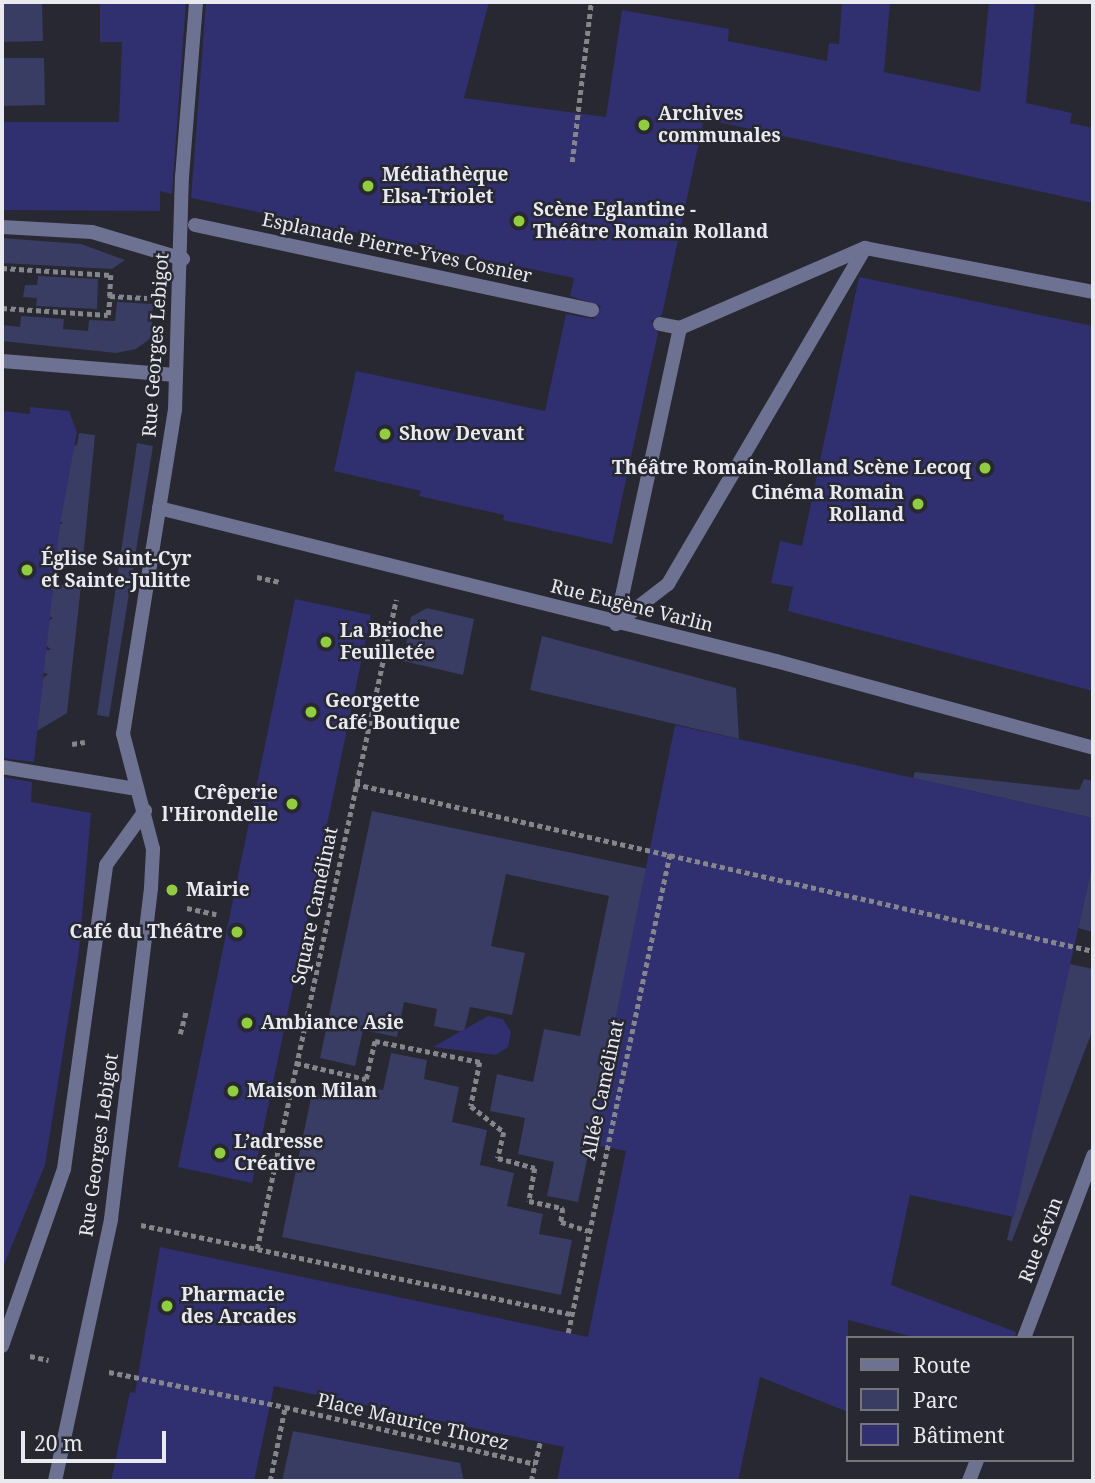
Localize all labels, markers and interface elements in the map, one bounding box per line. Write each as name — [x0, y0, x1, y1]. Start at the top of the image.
place label: Archives communales — [658, 103, 781, 147]
marker: Archives communales — [636, 117, 652, 133]
place label: Médiathèque Elsa-Triolet — [382, 164, 508, 208]
marker: Médiathèque Elsa-Triolet — [360, 178, 376, 194]
place label: Scène Eglantine - Théâtre Romain Rolland — [533, 199, 768, 243]
street label: Esplanade Pierre-Yves Cosnier — [260, 208, 534, 288]
marker: Scène Eglantine - Théâtre Romain Rolland — [511, 213, 527, 229]
street label: Rue Georges Lebigot — [138, 252, 174, 438]
place label: Show Devant — [399, 423, 524, 445]
marker: Show Devant — [377, 426, 393, 442]
place label: Théâtre Romain-Rolland Scène Lecoq — [612, 457, 971, 479]
marker: Théâtre Romain-Rolland Scène Lecoq — [977, 460, 993, 476]
place label: Cinéma Romain Rolland — [751, 482, 904, 526]
marker: Cinéma Romain Rolland — [910, 496, 926, 512]
place label: Église Saint-Cyr et Sainte-Julitte — [41, 548, 191, 592]
marker: Église Saint-Cyr et Sainte-Julitte — [19, 562, 35, 578]
street label: Rue Eugène Varlin — [548, 575, 716, 637]
place label: La Brioche Feuilletée — [340, 620, 443, 664]
marker: La Brioche Feuilletée — [318, 634, 334, 650]
place label: Georgette Café Boutique — [325, 690, 460, 734]
marker: Georgette Café Boutique — [303, 704, 319, 720]
place label: Crêperie l'Hirondelle — [162, 782, 278, 826]
marker: Crêperie l'Hirondelle — [284, 796, 300, 812]
street label: Square Camélinat — [287, 825, 343, 987]
place label: Mairie — [186, 879, 250, 901]
marker: Mairie — [164, 882, 180, 898]
place label: Café du Théâtre — [70, 921, 223, 943]
marker: Café du Théâtre — [229, 924, 245, 940]
place label: Ambiance Asie — [261, 1012, 404, 1034]
marker: Ambiance Asie — [239, 1015, 255, 1031]
street label: Allée Camélinat — [577, 1018, 629, 1162]
street label: Rue Georges Lebigot — [75, 1052, 123, 1238]
place label: Maison Milan — [247, 1080, 377, 1102]
marker: Maison Milan — [225, 1083, 241, 1099]
place label: L’adresse Créative — [234, 1131, 323, 1175]
marker: L’adresse Créative — [212, 1145, 228, 1161]
street label: Rue Sévin — [1014, 1194, 1068, 1286]
place label: Pharmacie des Arcades — [181, 1284, 296, 1328]
marker: Pharmacie des Arcades — [159, 1298, 175, 1314]
legend — [846, 1336, 1074, 1462]
text: Route — [913, 1351, 971, 1379]
text: Parc — [913, 1386, 958, 1414]
street label: Place Maurice Thorez — [315, 1389, 511, 1455]
scale bar — [24, 1416, 170, 1460]
text: Bâtiment — [913, 1421, 1005, 1449]
text: 20 m — [34, 1429, 83, 1457]

